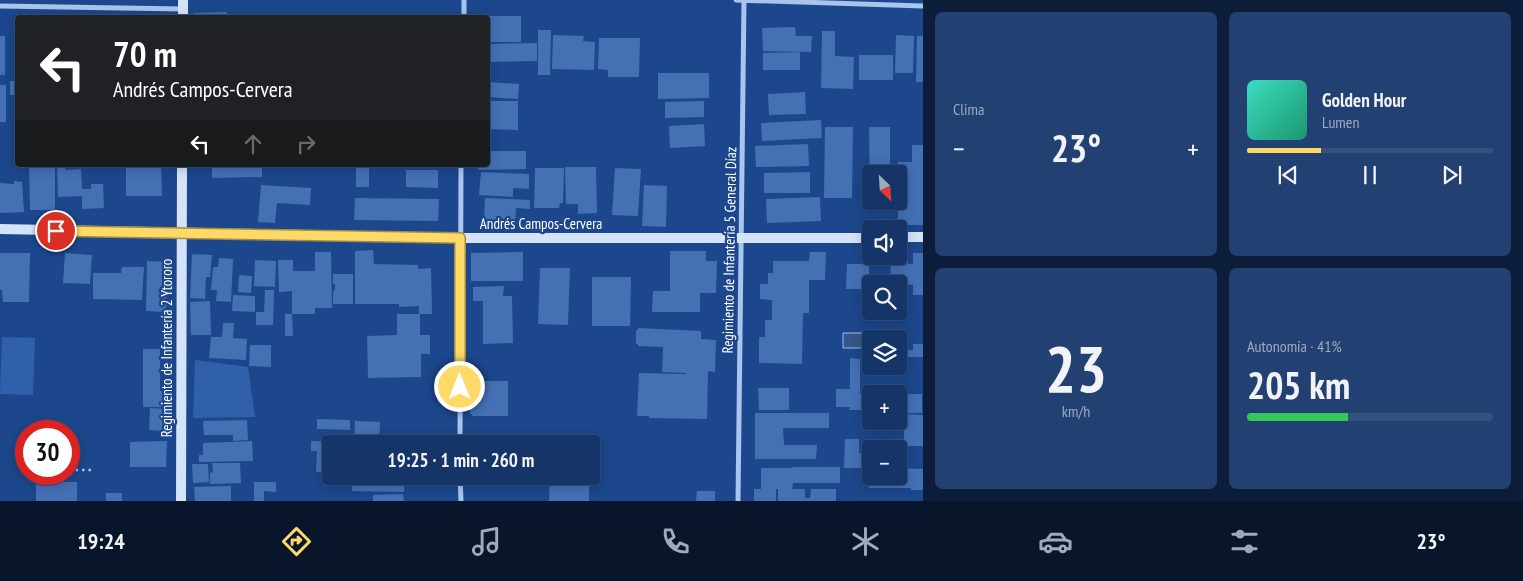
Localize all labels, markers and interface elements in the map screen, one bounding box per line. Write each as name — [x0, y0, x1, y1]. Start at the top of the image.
text: 70 m — [113, 31, 177, 77]
icon: left — [30, 35, 95, 100]
text: Andrés Campos-Cervera — [113, 75, 293, 103]
text: Golden Hour — [1322, 88, 1406, 112]
text: Clima — [953, 99, 984, 119]
text: Lumen — [1322, 112, 1359, 132]
text: 23° — [1051, 123, 1101, 172]
icon: left — [186, 130, 214, 158]
icon: ahead — [239, 130, 267, 158]
icon: right — [292, 130, 320, 158]
text: − — [953, 130, 965, 167]
text: + — [1187, 130, 1199, 167]
street label: Regimiento de Infantería 5 General Díaz — [718, 147, 740, 353]
icon: previous — [1274, 161, 1302, 189]
icon: pause — [1356, 161, 1384, 189]
icon: next — [1438, 161, 1466, 189]
north arrow — [862, 165, 908, 210]
map controls — [862, 165, 907, 485]
pin — [35, 210, 77, 252]
street label: Andrés Campos-Cervera — [480, 214, 602, 233]
icon: arrive — [42, 217, 70, 245]
button: sound — [862, 220, 907, 265]
street label: Regimiento de Infantería 2 Ytororo — [157, 259, 176, 437]
button: search — [862, 275, 907, 320]
text: 23 — [1045, 326, 1107, 410]
button: layers — [862, 330, 907, 375]
text: Autonomía · 41% — [1247, 336, 1342, 356]
position arrow — [433, 360, 485, 412]
text: 205 km — [1247, 360, 1350, 409]
button: + — [862, 385, 907, 430]
text: km/h — [1062, 401, 1090, 421]
speed limit sign: 30 — [15, 420, 80, 485]
button: − — [862, 440, 907, 485]
text: 19:25 · 1 min · 260 m — [388, 448, 534, 472]
icon: directions — [279, 524, 314, 559]
icon: music — [469, 524, 504, 559]
icon: phone — [658, 524, 693, 559]
icon: climate — [848, 524, 883, 559]
icon: car — [1038, 524, 1073, 559]
icon: filters — [1227, 524, 1262, 559]
text: 19:24 — [77, 527, 125, 555]
text: 23° — [1417, 527, 1446, 555]

